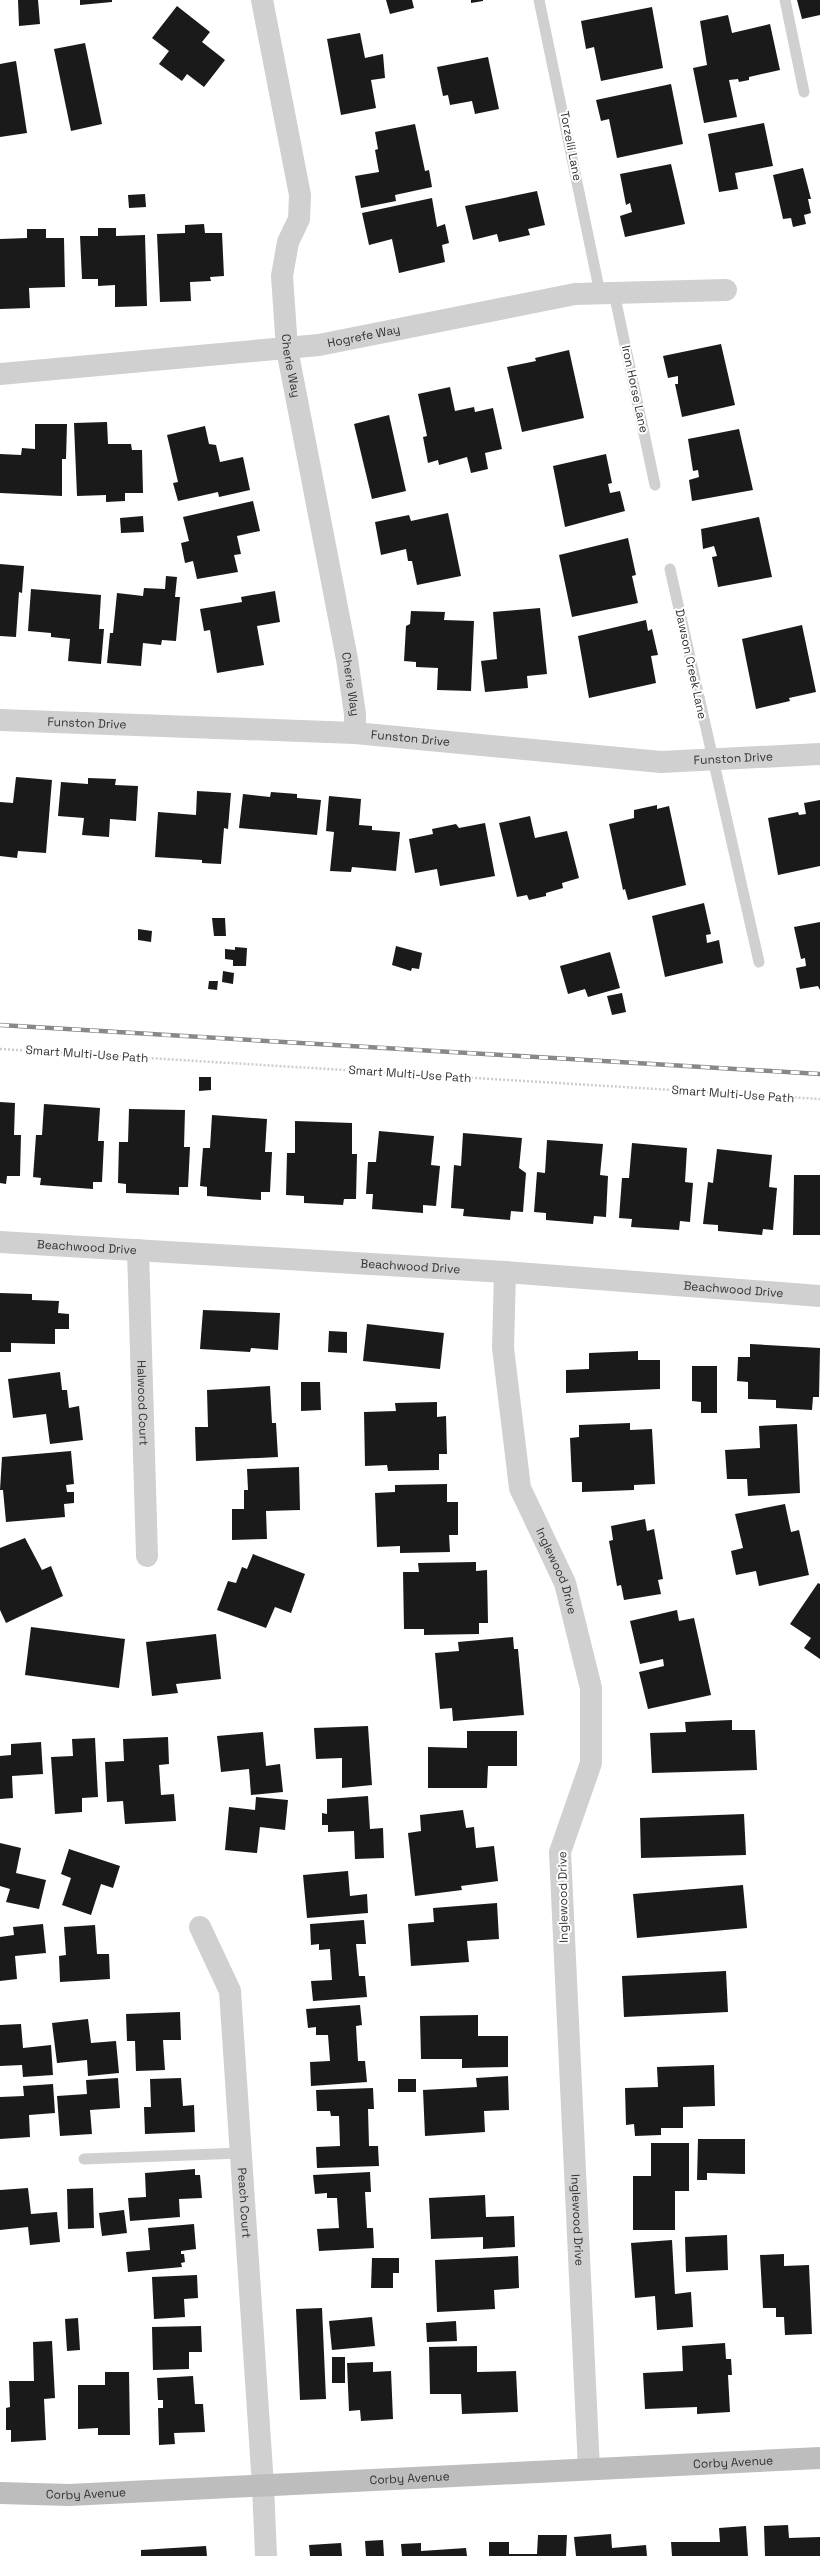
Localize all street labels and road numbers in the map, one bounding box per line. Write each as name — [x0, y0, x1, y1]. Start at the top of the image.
street label: Torzelli Lane — [556, 110, 586, 182]
street label: Hogrefe Way — [326, 321, 402, 351]
street label: Cherie Way — [278, 333, 304, 399]
street label: Iron Horse Lane — [618, 344, 652, 434]
street label: Dawson Creek Lane — [672, 607, 710, 721]
street label: Cherie Way — [338, 651, 363, 717]
street label: Funston Drive — [47, 714, 127, 733]
street label: Funston Drive — [370, 727, 451, 750]
street label: Funston Drive — [693, 748, 773, 768]
street label: Smart Multi-Use Path — [25, 1042, 149, 1066]
street label: Smart Multi-Use Path — [348, 1062, 472, 1086]
street label: Smart Multi-Use Path — [671, 1082, 795, 1106]
street label: Beachwood Drive — [36, 1236, 137, 1258]
street label: Beachwood Drive — [360, 1255, 461, 1277]
street label: Beachwood Drive — [683, 1278, 784, 1301]
street label: Halwood Court — [133, 1360, 152, 1446]
street label: Inglewood Drive — [532, 1525, 580, 1616]
street label: Inglewood Drive — [554, 1851, 572, 1943]
street label: Peach Court — [234, 2167, 254, 2239]
street label: Inglewood Drive — [567, 2174, 587, 2266]
street label: Corby Avenue — [693, 2452, 774, 2472]
street label: Corby Avenue — [369, 2468, 450, 2488]
street label: Corby Avenue — [46, 2484, 126, 2503]

